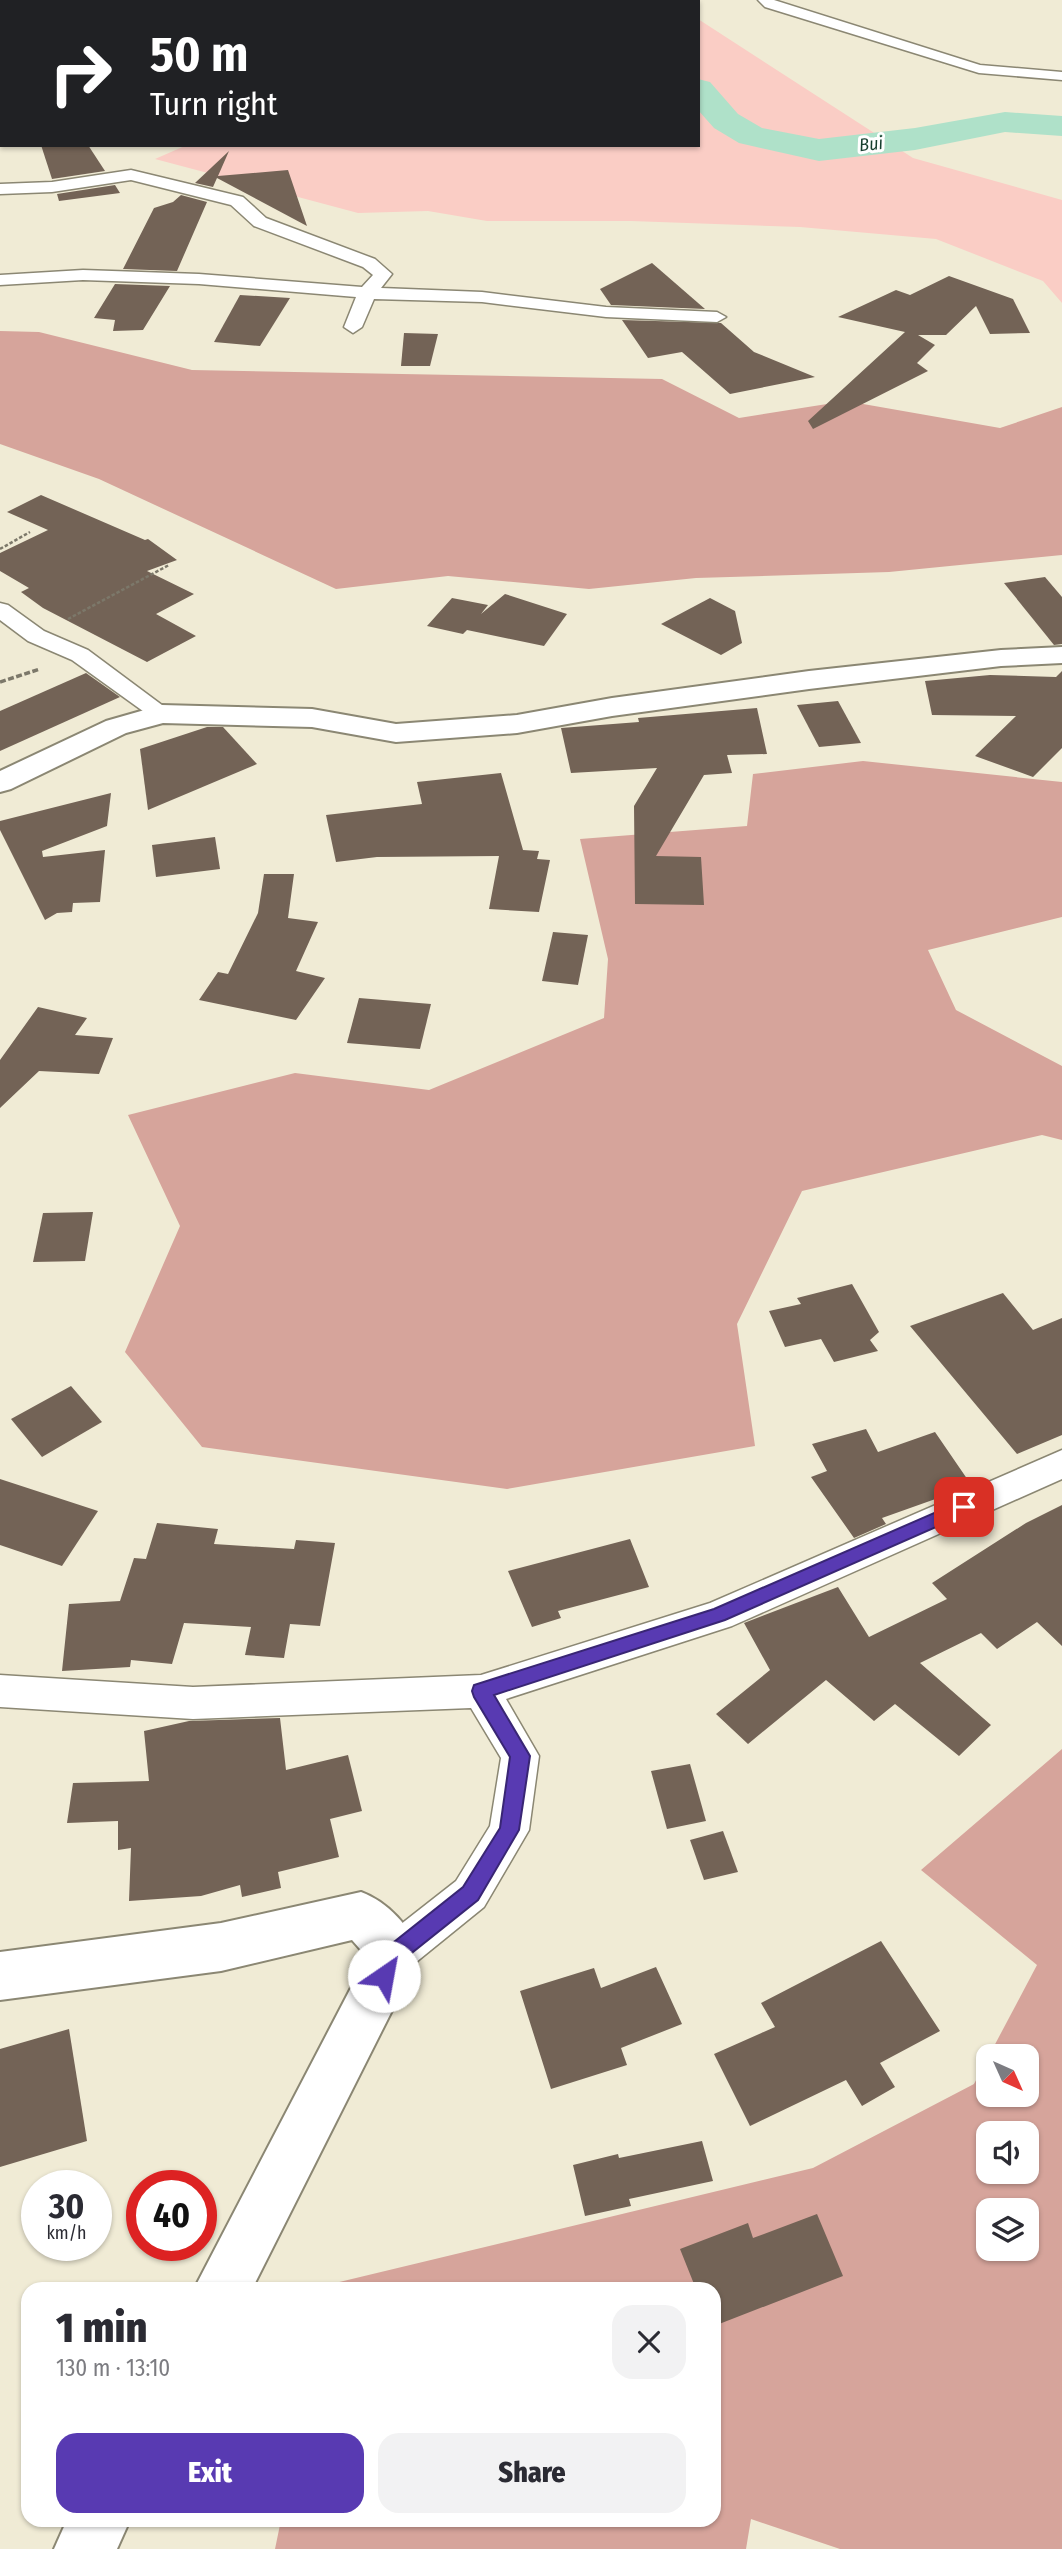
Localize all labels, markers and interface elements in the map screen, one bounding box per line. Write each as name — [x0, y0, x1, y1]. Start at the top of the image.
text: 50 m — [150, 25, 248, 84]
icon: right — [35, 28, 126, 119]
text: Turn right — [150, 85, 277, 123]
water label: Bui — [858, 132, 884, 156]
pin — [934, 1477, 994, 1537]
icon: arrive — [945, 1488, 983, 1526]
position arrow — [347, 1939, 421, 2013]
north arrow — [976, 2044, 1040, 2107]
map controls — [976, 2044, 1039, 2261]
button: sound — [976, 2121, 1039, 2184]
speed limit sign: 40 — [126, 2170, 217, 2261]
text: 30 — [49, 2185, 84, 2227]
button: layers — [976, 2198, 1039, 2261]
text: km/h — [46, 2222, 87, 2244]
text: 1 min — [56, 2303, 147, 2353]
button: close — [612, 2305, 686, 2379]
text: 130 m · 13:10 — [56, 2354, 170, 2382]
button: Exit — [56, 2433, 364, 2513]
button: Share — [378, 2433, 686, 2513]

